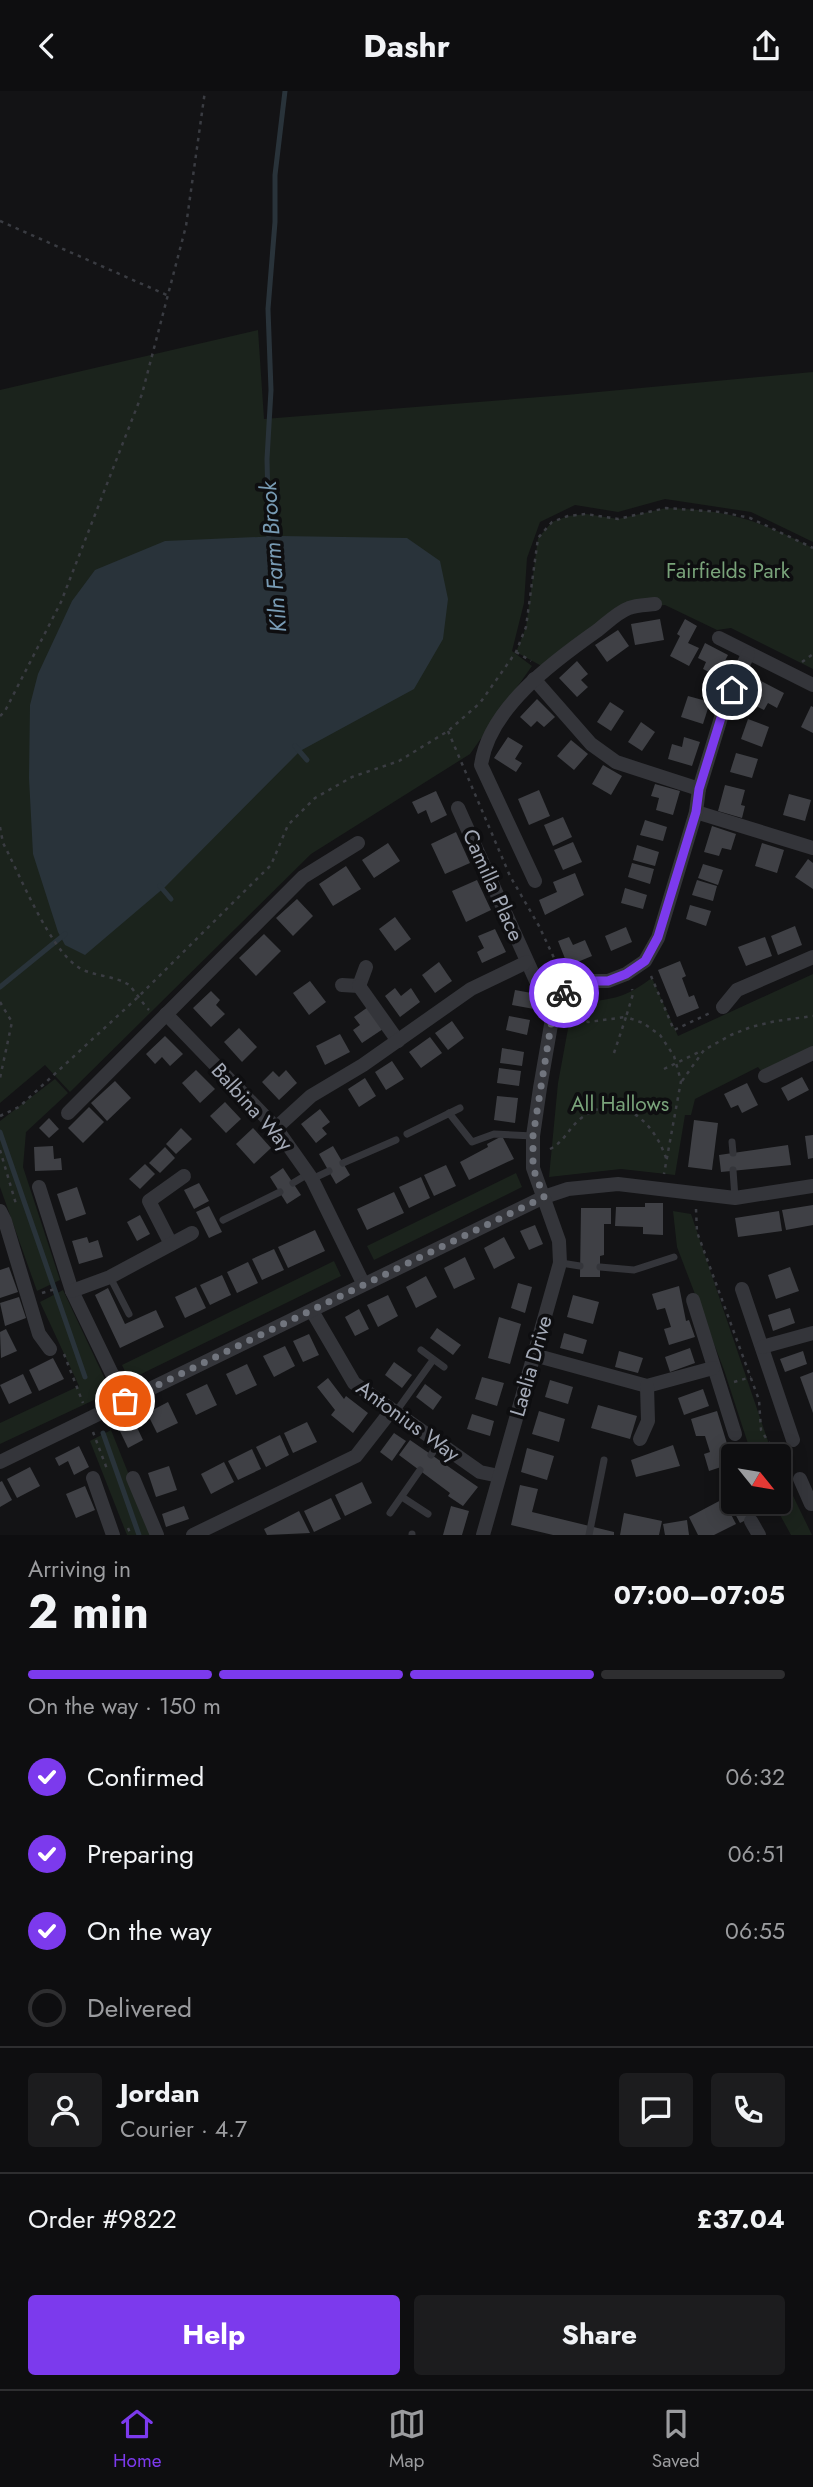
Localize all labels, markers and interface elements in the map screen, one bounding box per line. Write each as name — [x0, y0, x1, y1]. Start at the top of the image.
text: Dashr — [363, 23, 450, 69]
icon: back — [28, 27, 66, 65]
icon: share — [747, 27, 785, 65]
water label: Kiln Farm Brook — [251, 479, 295, 634]
park label: Fairfields Park — [666, 556, 791, 586]
pin — [702, 660, 762, 720]
icon: home — [713, 671, 751, 709]
street label: Camilla Place — [455, 824, 531, 946]
courier — [529, 958, 599, 1028]
icon: bike — [545, 974, 583, 1012]
street label: Balbina Way — [204, 1056, 300, 1158]
park label: All Hallows — [571, 1089, 669, 1119]
street label: Laelia Drive — [502, 1312, 560, 1420]
pin — [95, 1371, 155, 1431]
street label: Antonius Way — [350, 1373, 467, 1469]
icon: bag — [106, 1382, 144, 1420]
north arrow — [721, 1444, 791, 1514]
map controls — [721, 1444, 791, 1514]
text: Arriving in — [28, 1552, 131, 1586]
text: 07:00–07:05 — [614, 1576, 785, 1614]
text: 2 min — [28, 1579, 149, 1645]
text: On the way · 150 m — [28, 1689, 221, 1723]
icon: check — [28, 1758, 66, 1796]
text: Confirmed — [87, 1758, 204, 1796]
text: 06:32 — [725, 1760, 785, 1794]
icon: check — [28, 1835, 66, 1873]
text: Preparing — [87, 1835, 194, 1873]
text: 06:51 — [728, 1837, 785, 1871]
icon: check — [28, 1912, 66, 1950]
text: On the way — [87, 1912, 212, 1950]
text: 06:55 — [725, 1914, 785, 1948]
text: Delivered — [87, 1989, 192, 2027]
button: person — [28, 2073, 102, 2147]
button: chat — [619, 2073, 693, 2147]
button: phone — [711, 2073, 785, 2147]
text: Jordan — [120, 2074, 200, 2112]
text: Courier · 4.7 — [120, 2112, 247, 2146]
text: Order #9822 — [28, 2200, 177, 2238]
text: £37.04 — [697, 2200, 785, 2238]
button: Help — [28, 2295, 400, 2375]
button: Share — [414, 2295, 785, 2375]
tab: Home — [113, 2405, 162, 2474]
tab: Map — [388, 2405, 426, 2474]
tab: Saved — [652, 2405, 700, 2474]

